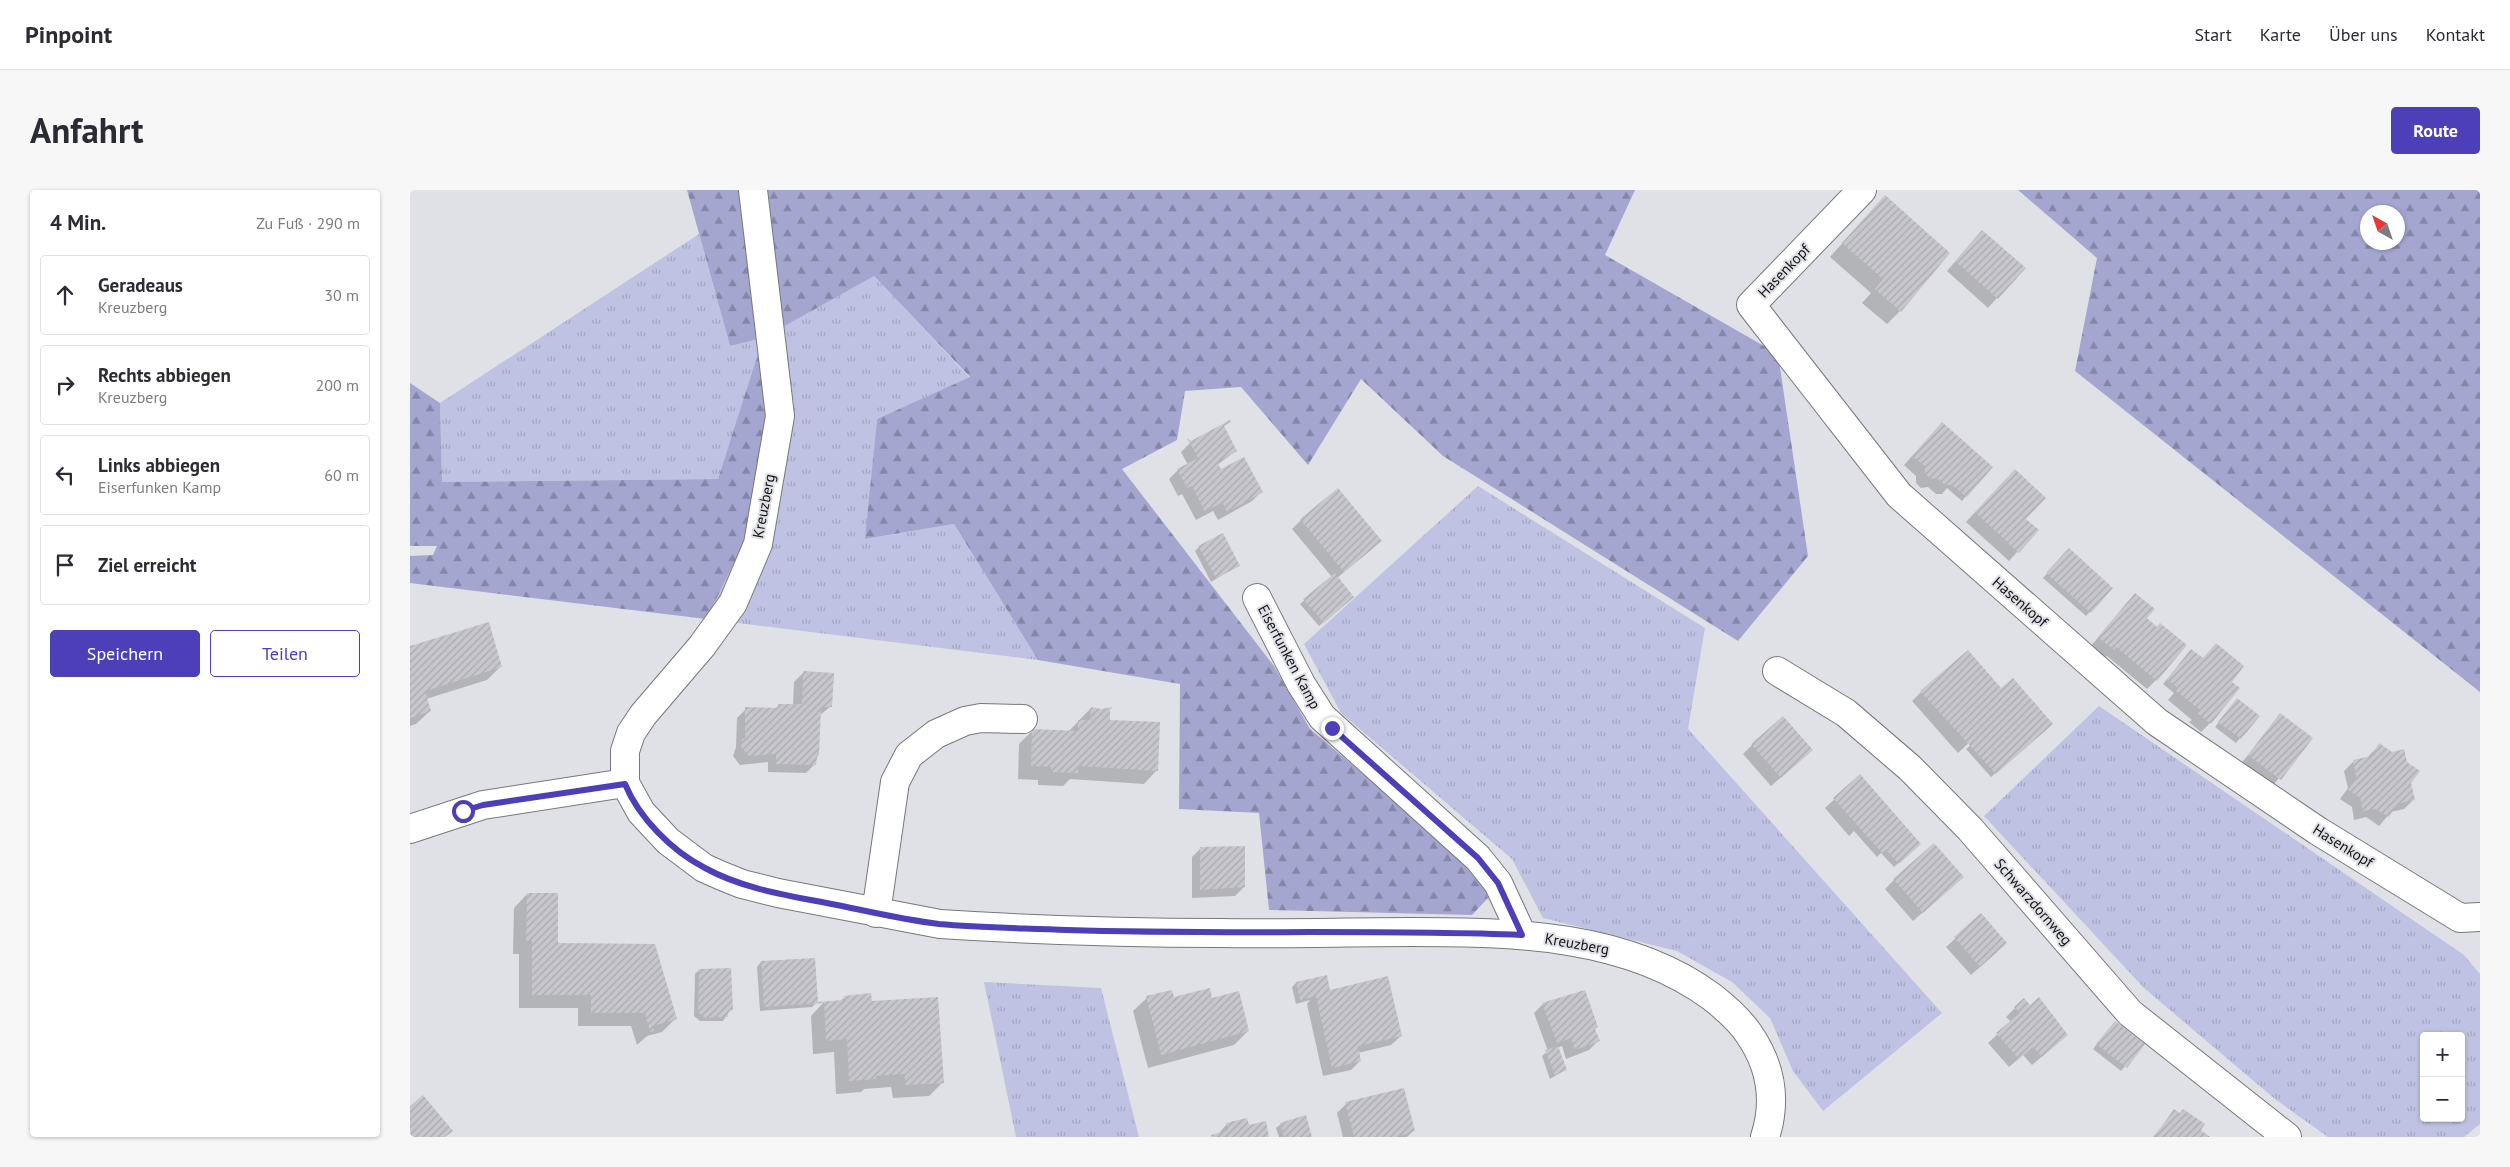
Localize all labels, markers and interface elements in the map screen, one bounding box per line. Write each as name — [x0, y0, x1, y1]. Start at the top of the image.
text: Pinpoint — [25, 19, 112, 50]
text: Start — [2194, 23, 2232, 46]
text: Karte — [2260, 23, 2301, 46]
text: Über uns — [2329, 23, 2398, 46]
text: Kontakt — [2426, 23, 2485, 46]
text: Anfahrt — [30, 107, 143, 153]
button: Route — [2391, 107, 2480, 154]
north arrow — [2360, 205, 2405, 250]
text: 4 Min. — [50, 209, 106, 236]
text: Zu Fuß · 290 m — [256, 213, 360, 233]
street label: Hasenkopf — [1753, 239, 1815, 302]
text: Geradeaus — [98, 273, 183, 297]
icon: ahead — [51, 281, 79, 309]
text: 30 m — [324, 285, 359, 305]
text: Kreuzberg — [98, 297, 167, 317]
text: Rechts abbiegen — [98, 363, 231, 387]
icon: right — [51, 371, 79, 399]
text: 200 m — [316, 375, 359, 395]
text: Kreuzberg — [98, 387, 167, 407]
text: Links abbiegen — [98, 453, 220, 477]
icon: left — [51, 461, 79, 489]
text: 60 m — [324, 465, 359, 485]
street label: Kreuzberg — [748, 472, 779, 540]
text: Eiserfunken Kamp — [98, 477, 221, 497]
icon: arrive — [51, 551, 79, 579]
text: Ziel erreicht — [98, 553, 196, 577]
street label: Hasenkopf — [1989, 572, 2053, 632]
street label: Eiserfunken Kamp — [1254, 601, 1325, 712]
button: Speichern — [50, 630, 200, 677]
button: Teilen — [210, 630, 360, 677]
route end — [1321, 717, 1344, 740]
route start — [452, 800, 475, 823]
street label: Hasenkopf — [2310, 820, 2378, 872]
street label: Schwarzdornweg — [1990, 854, 2076, 949]
street label: Kreuzberg — [1543, 928, 1611, 959]
map controls — [2420, 1032, 2465, 1122]
button: + — [2420, 1032, 2465, 1077]
button: − — [2420, 1077, 2465, 1122]

